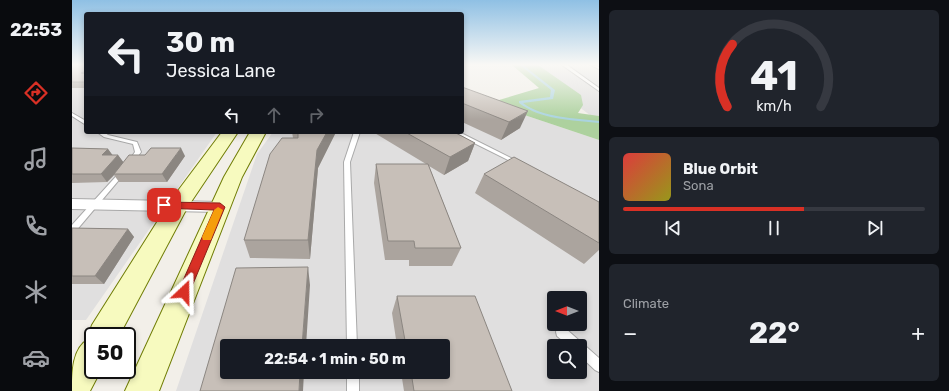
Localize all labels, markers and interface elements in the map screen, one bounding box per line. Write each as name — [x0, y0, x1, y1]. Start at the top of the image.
text: 22:53 — [10, 19, 62, 41]
text: 30 m — [166, 26, 235, 59]
icon: left — [100, 28, 152, 80]
text: 41 — [750, 50, 798, 99]
text: Jessica Lane — [166, 60, 276, 82]
icon: directions — [22, 79, 50, 107]
text: km/h — [756, 97, 792, 114]
icon: left — [221, 104, 243, 126]
icon: ahead — [263, 104, 285, 126]
icon: right — [305, 104, 327, 126]
icon: music — [22, 145, 50, 173]
text: Blue Orbit — [683, 160, 758, 178]
text: Sona — [683, 178, 714, 193]
pin — [147, 188, 181, 222]
icon: arrive — [153, 194, 175, 216]
icon: phone — [22, 212, 50, 240]
icon: previous — [662, 217, 684, 239]
icon: pause — [763, 217, 785, 239]
icon: next — [864, 217, 886, 239]
position arrow — [163, 271, 205, 313]
icon: climate — [22, 278, 50, 306]
north arrow — [547, 291, 587, 331]
map controls — [547, 291, 587, 379]
text: Climate — [623, 296, 669, 311]
text: 22° — [749, 315, 800, 351]
text: − — [623, 320, 637, 347]
text: + — [911, 320, 925, 347]
speed limit sign: 50 — [84, 327, 136, 379]
button: search — [547, 339, 587, 379]
icon: car — [22, 344, 50, 372]
text: 22:54 · 1 min · 50 m — [264, 350, 406, 368]

